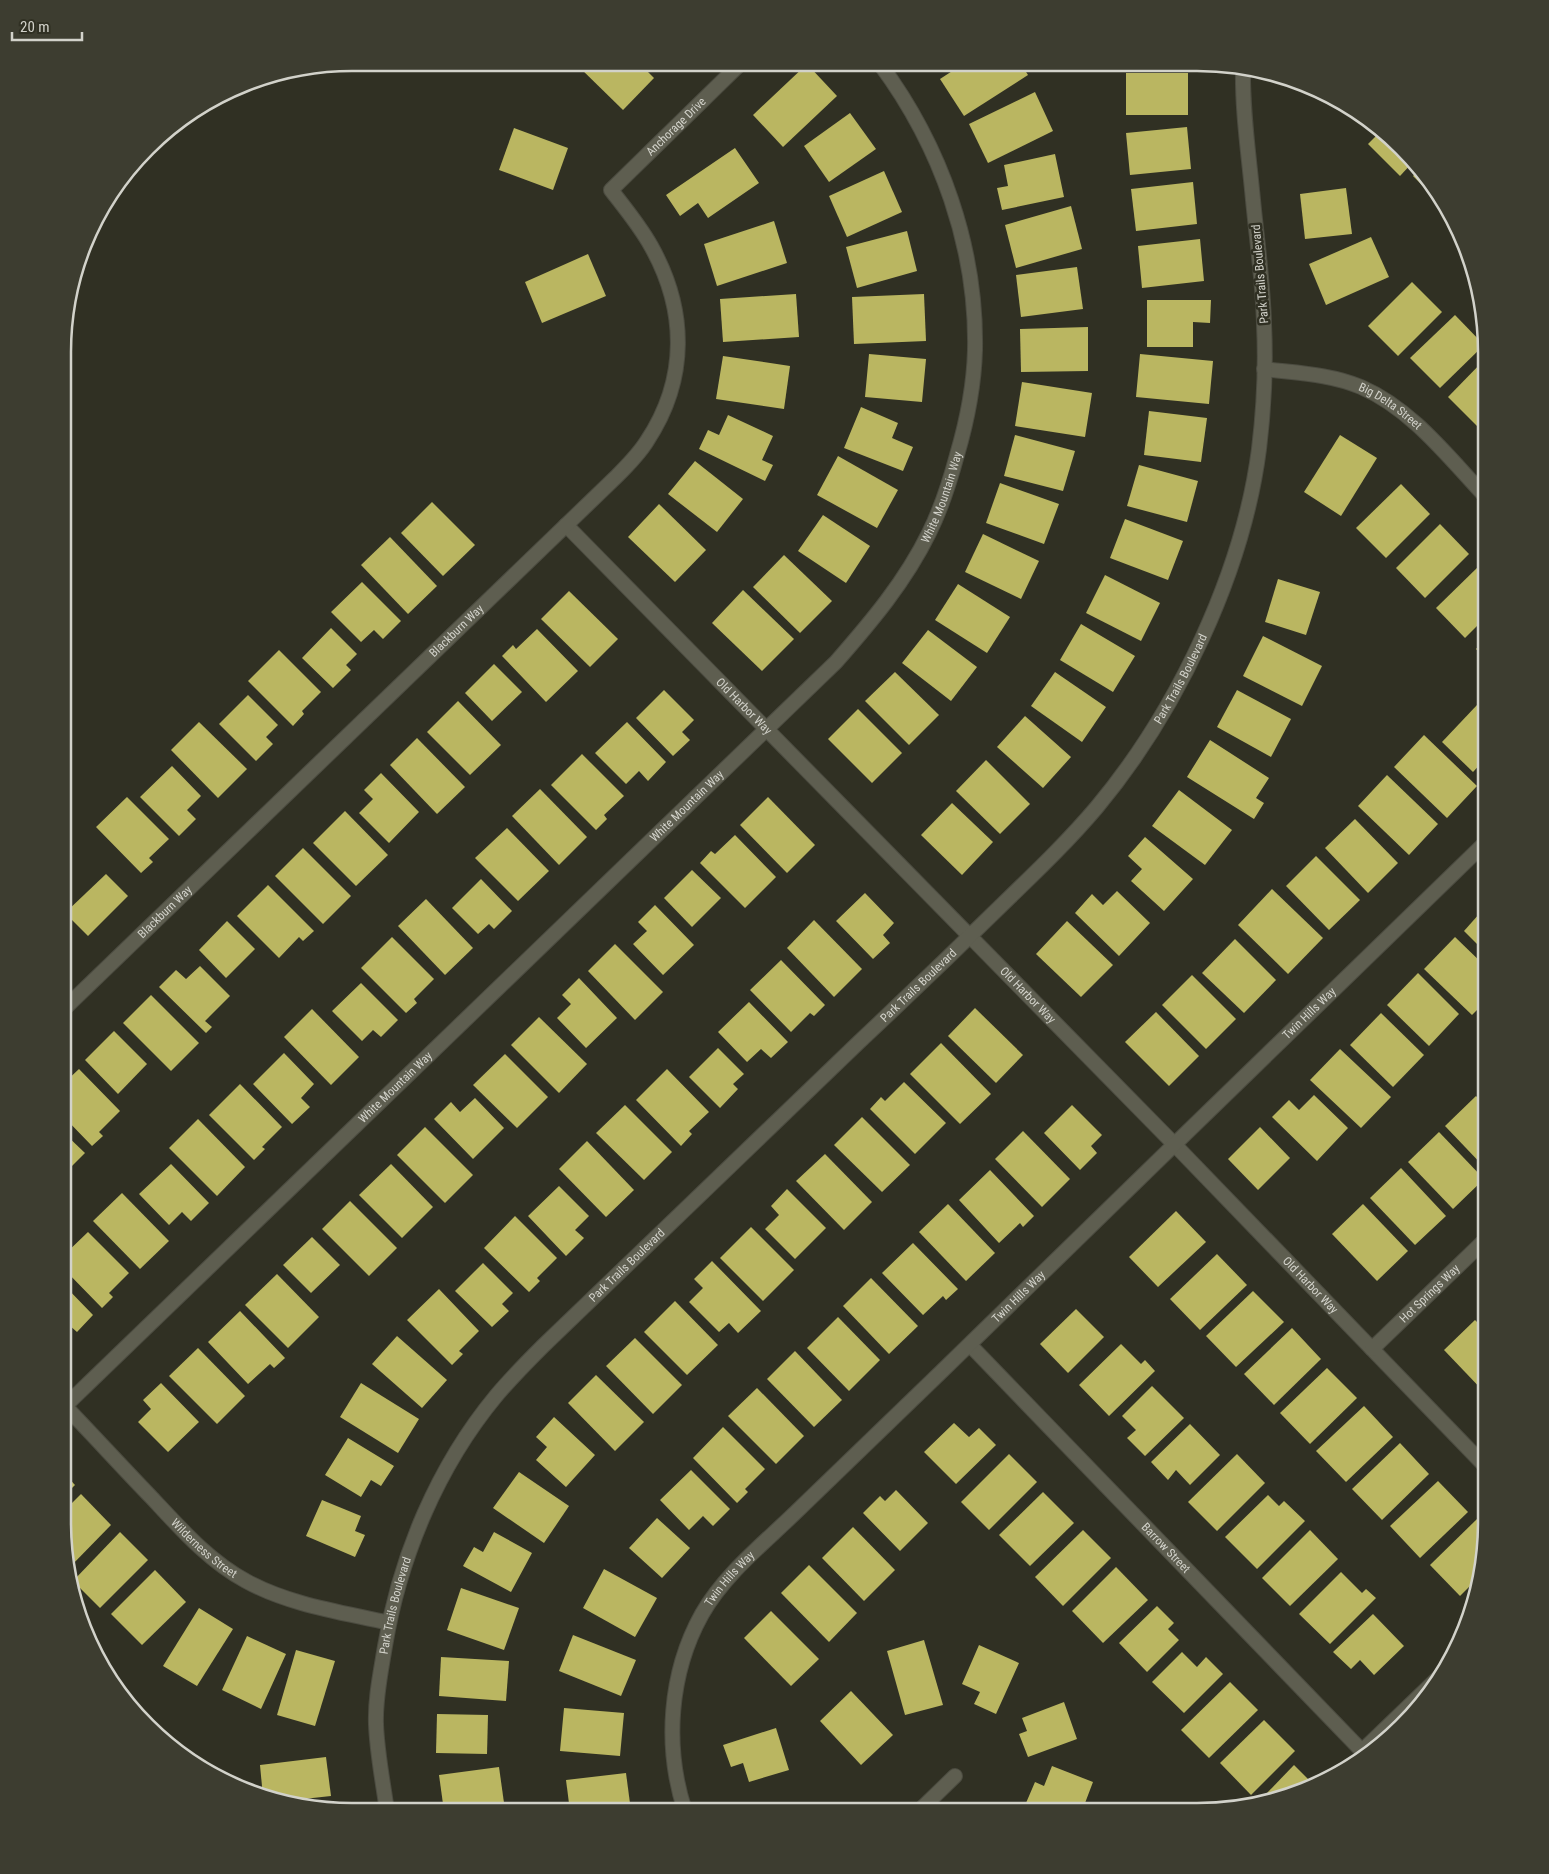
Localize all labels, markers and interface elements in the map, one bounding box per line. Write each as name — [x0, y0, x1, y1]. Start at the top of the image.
scale bar — [12, 10, 82, 42]
text: 20 m — [20, 18, 50, 36]
street label: Anchorage Drive — [643, 94, 709, 159]
street label: Park Trails Boulevard — [1249, 224, 1271, 324]
street label: Big Delta Street — [1357, 380, 1425, 433]
street label: White Mountain Way — [918, 450, 965, 545]
street label: Blackburn Way — [426, 602, 486, 660]
street label: Park Trails Boulevard — [1151, 632, 1210, 727]
street label: Old Harbor Way — [713, 675, 775, 737]
street label: White Mountain Way — [647, 767, 726, 845]
street label: Blackburn Way — [135, 883, 195, 941]
street label: Park Trails Boulevard — [877, 946, 959, 1025]
street label: Old Harbor Way — [997, 964, 1059, 1026]
street label: Twin Hills Way — [1280, 984, 1339, 1042]
street label: White Mountain Way — [356, 1049, 435, 1126]
street label: Park Trails Boulevard — [586, 1226, 668, 1305]
street label: Old Harbor Way — [1280, 1254, 1341, 1317]
street label: Hot Springs Way — [1397, 1261, 1462, 1326]
street label: Twin Hills Way — [989, 1268, 1048, 1326]
street label: Wilderness Street — [168, 1516, 240, 1581]
street label: Barrow Street — [1139, 1520, 1194, 1576]
street label: Twin Hills Way — [702, 1548, 757, 1609]
street label: Park Trails Boulevard — [377, 1555, 414, 1655]

